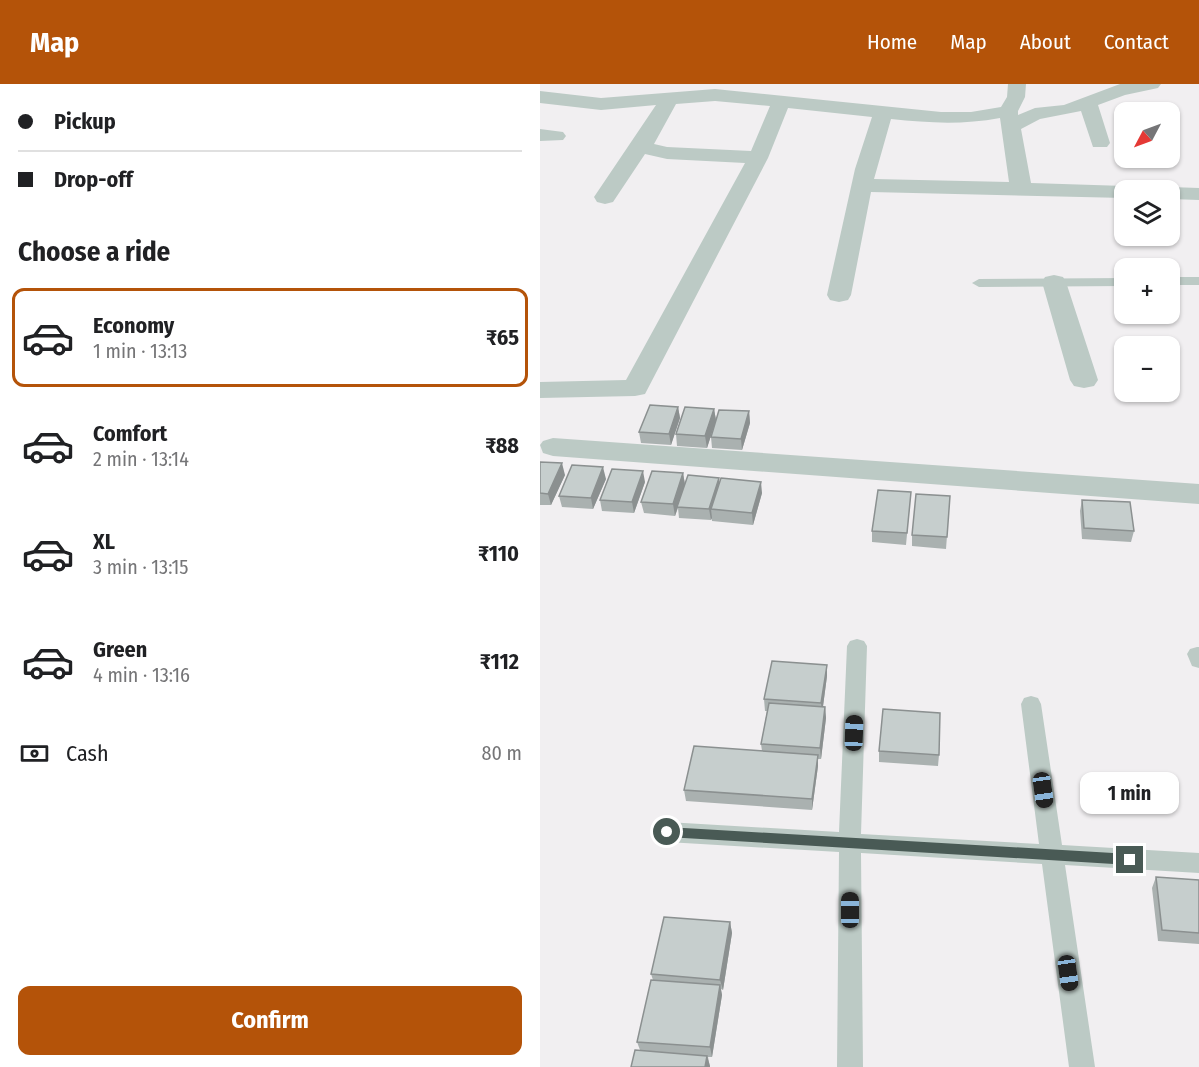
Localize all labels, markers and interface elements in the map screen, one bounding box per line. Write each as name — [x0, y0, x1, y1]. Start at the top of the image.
text: Map — [30, 26, 79, 59]
text: Home — [867, 29, 917, 55]
text: Map — [950, 29, 987, 55]
text: About — [1020, 29, 1071, 55]
text: Contact — [1104, 29, 1169, 55]
north arrow — [1114, 102, 1180, 168]
map controls — [1114, 102, 1180, 402]
text: Pickup — [54, 108, 116, 135]
text: Drop-off — [54, 166, 133, 193]
button: layers — [1114, 180, 1180, 246]
text: Choose a ride — [18, 236, 170, 268]
button: + — [1114, 258, 1180, 324]
icon: car — [21, 311, 75, 365]
text: Economy — [93, 312, 174, 339]
text: ₹65 — [486, 324, 519, 351]
button: − — [1114, 336, 1180, 402]
text: 1 min · 13:13 — [93, 339, 187, 363]
icon: car — [21, 419, 75, 473]
text: Comfort — [93, 420, 167, 447]
text: ₹88 — [485, 432, 519, 459]
text: 2 min · 13:14 — [93, 447, 189, 471]
icon: car — [21, 527, 75, 581]
text: XL — [93, 528, 115, 555]
text: ₹110 — [478, 540, 519, 567]
text: 3 min · 13:15 — [93, 555, 189, 579]
icon: car — [21, 635, 75, 689]
text: Green — [93, 636, 147, 663]
text: ₹112 — [480, 648, 519, 675]
text: 4 min · 13:16 — [93, 663, 190, 687]
car — [844, 715, 864, 751]
icon: cash — [18, 737, 51, 770]
text: Cash — [66, 740, 109, 767]
text: 80 m — [482, 741, 522, 765]
car — [1032, 771, 1054, 809]
callout: 1 min — [1080, 773, 1180, 815]
text: 1 min — [1108, 781, 1151, 805]
route start — [653, 818, 680, 845]
route end — [1116, 846, 1143, 873]
car — [841, 892, 859, 928]
car — [1057, 954, 1079, 992]
button: Confirm — [18, 986, 522, 1055]

